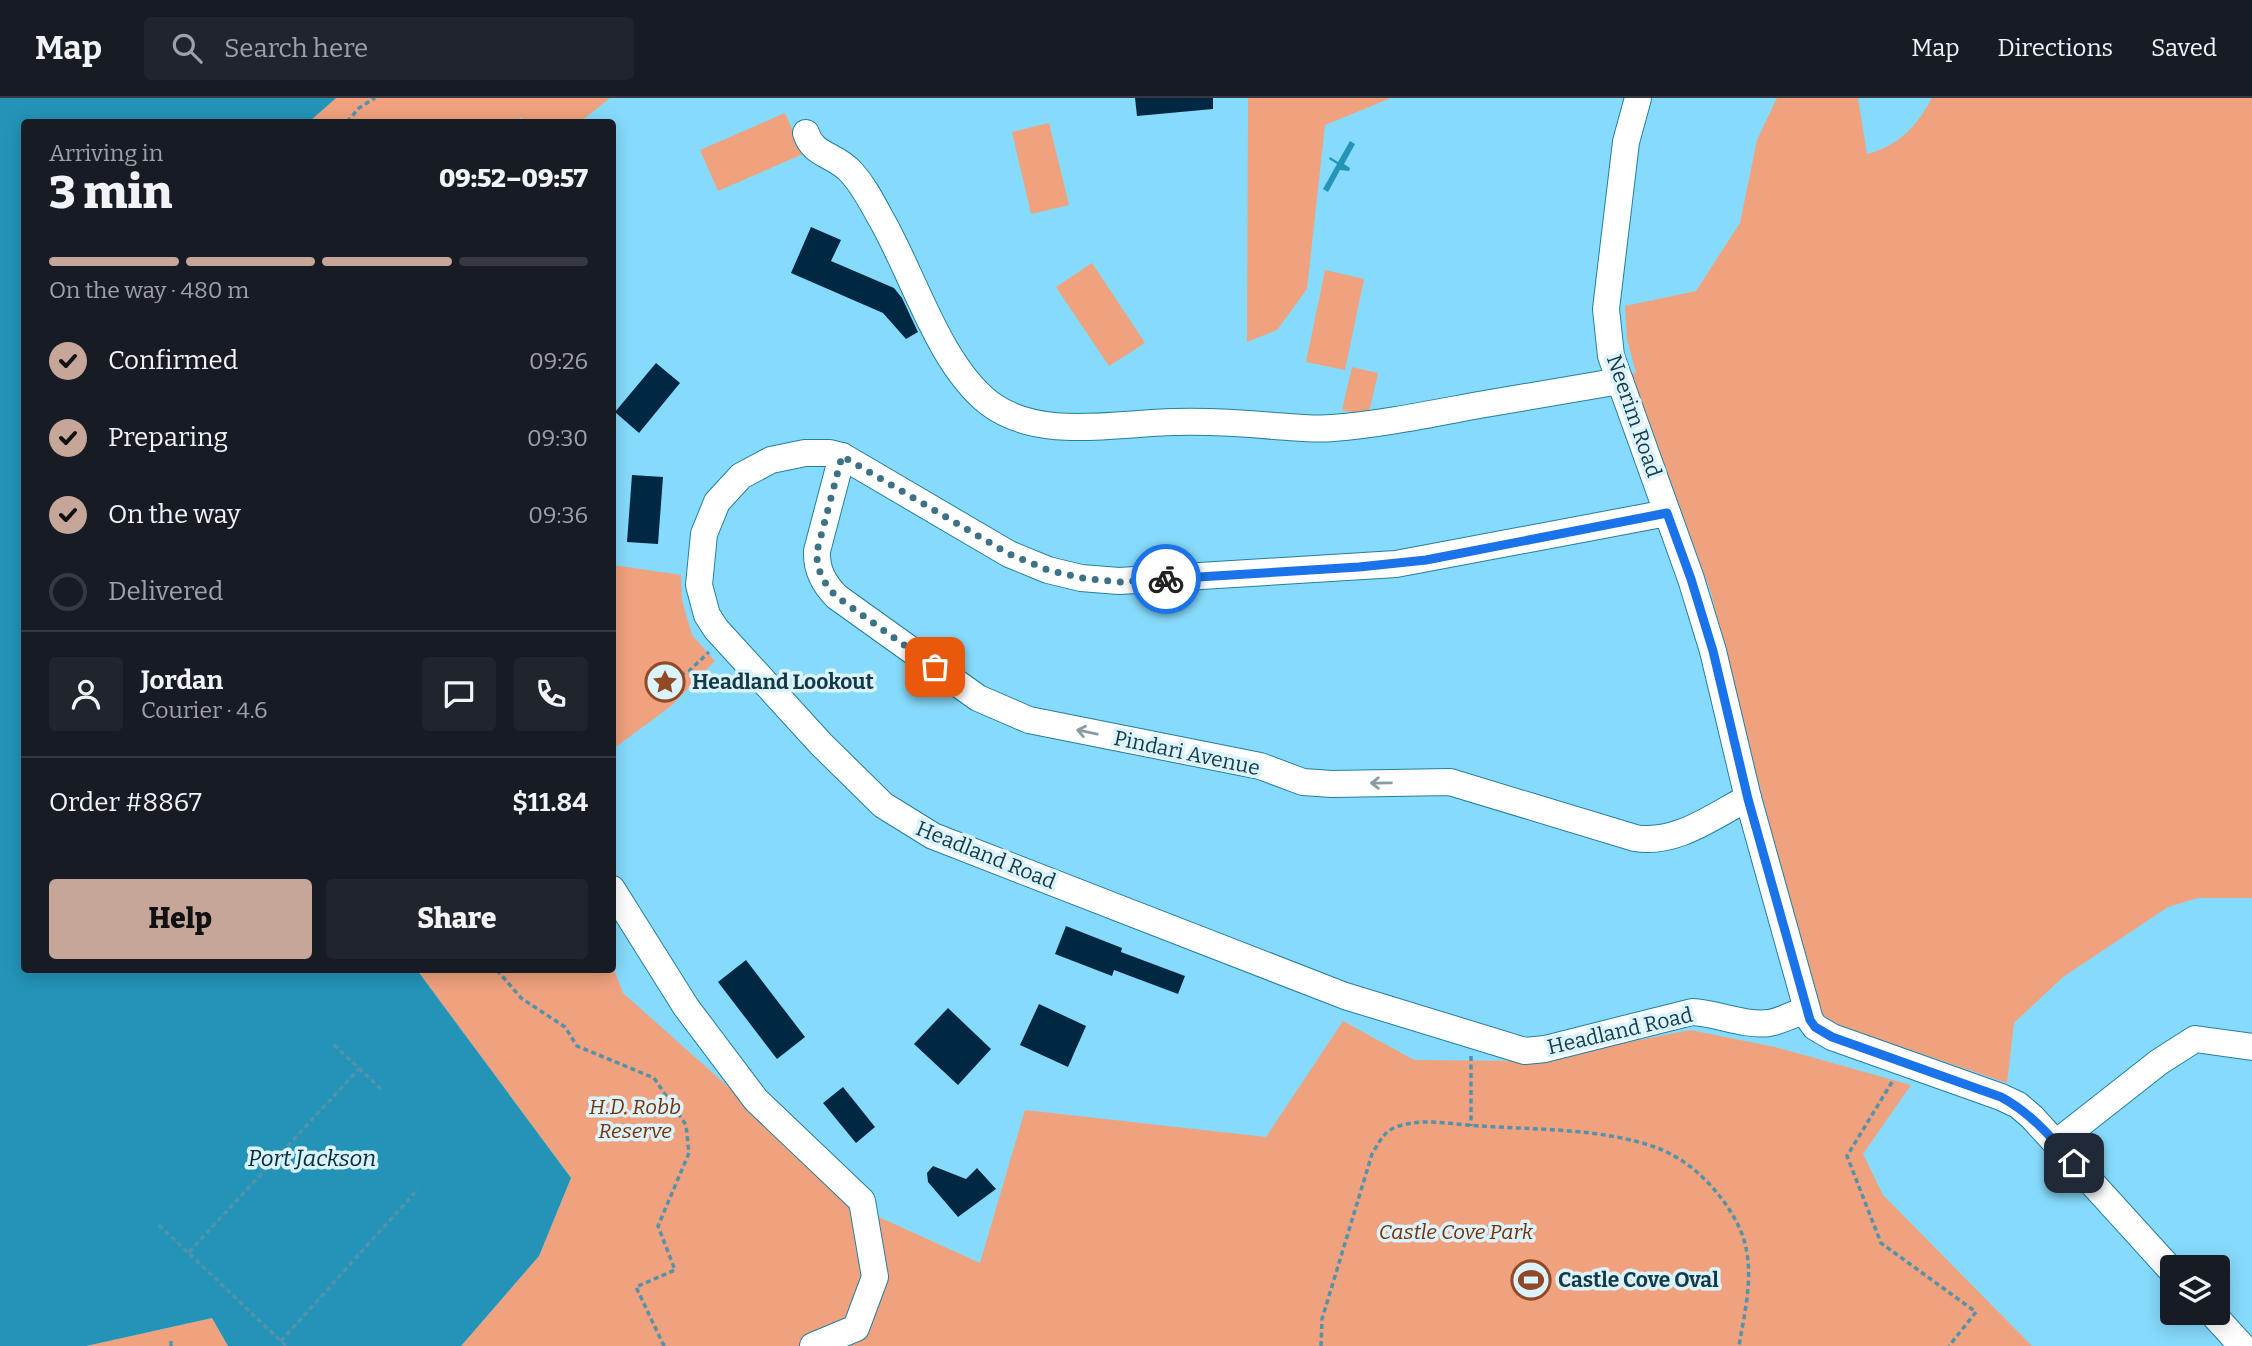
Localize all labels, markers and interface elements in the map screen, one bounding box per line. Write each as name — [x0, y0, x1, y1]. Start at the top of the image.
search box — [144, 17, 634, 80]
text: Map — [35, 28, 102, 68]
icon: search — [168, 29, 206, 67]
text: Search here — [224, 33, 368, 64]
text: Map — [1911, 34, 1960, 62]
text: Directions — [1998, 34, 2113, 62]
text: Saved — [2151, 34, 2217, 62]
text: Arriving in — [49, 139, 163, 167]
text: 09:52–09:57 — [439, 163, 588, 194]
text: 3 min — [49, 165, 172, 220]
text: On the way · 480 m — [49, 276, 249, 304]
icon: check — [49, 342, 87, 380]
text: Confirmed — [108, 345, 238, 376]
text: 09:26 — [529, 347, 588, 375]
street label: Neerim Road — [1601, 351, 1667, 481]
icon: check — [49, 419, 87, 457]
text: Preparing — [108, 422, 228, 453]
text: 09:30 — [527, 424, 588, 452]
icon: check — [49, 496, 87, 534]
text: On the way — [108, 499, 241, 530]
text: 09:36 — [528, 501, 588, 529]
courier — [1131, 544, 1201, 614]
icon: bike — [1147, 560, 1185, 598]
text: Delivered — [108, 576, 223, 607]
pin — [905, 637, 965, 697]
icon: bag — [916, 648, 954, 686]
button: person — [49, 657, 123, 731]
button: chat — [422, 657, 496, 731]
button: phone — [514, 657, 588, 731]
place icon: Headland Lookout — [644, 661, 686, 703]
text: Jordan — [141, 665, 223, 696]
place label: Headland Lookout — [692, 669, 875, 695]
text: Courier · 4.6 — [141, 696, 268, 724]
one-way arrow — [1076, 725, 1099, 739]
street label: Pindari Avenue — [1112, 725, 1262, 781]
one-way arrow — [1370, 776, 1393, 790]
text: Order #8867 — [49, 787, 202, 818]
text: $11.84 — [512, 787, 588, 818]
street label: Headland Road — [912, 815, 1060, 895]
button: Help — [49, 879, 312, 959]
button: Share — [326, 879, 588, 959]
street label: Headland Road — [1545, 1002, 1695, 1060]
park label: H.D. Robb Reserve — [589, 1094, 681, 1144]
pin — [2044, 1133, 2104, 1193]
water label: Port Jackson — [248, 1144, 376, 1172]
icon: home — [2055, 1144, 2093, 1182]
park label: Castle Cove Park — [1379, 1219, 1534, 1245]
map controls — [2160, 1255, 2230, 1325]
button: layers — [2160, 1255, 2230, 1325]
sports icon: Castle Cove Oval — [1510, 1259, 1552, 1301]
place label: Castle Cove Oval — [1558, 1267, 1719, 1293]

